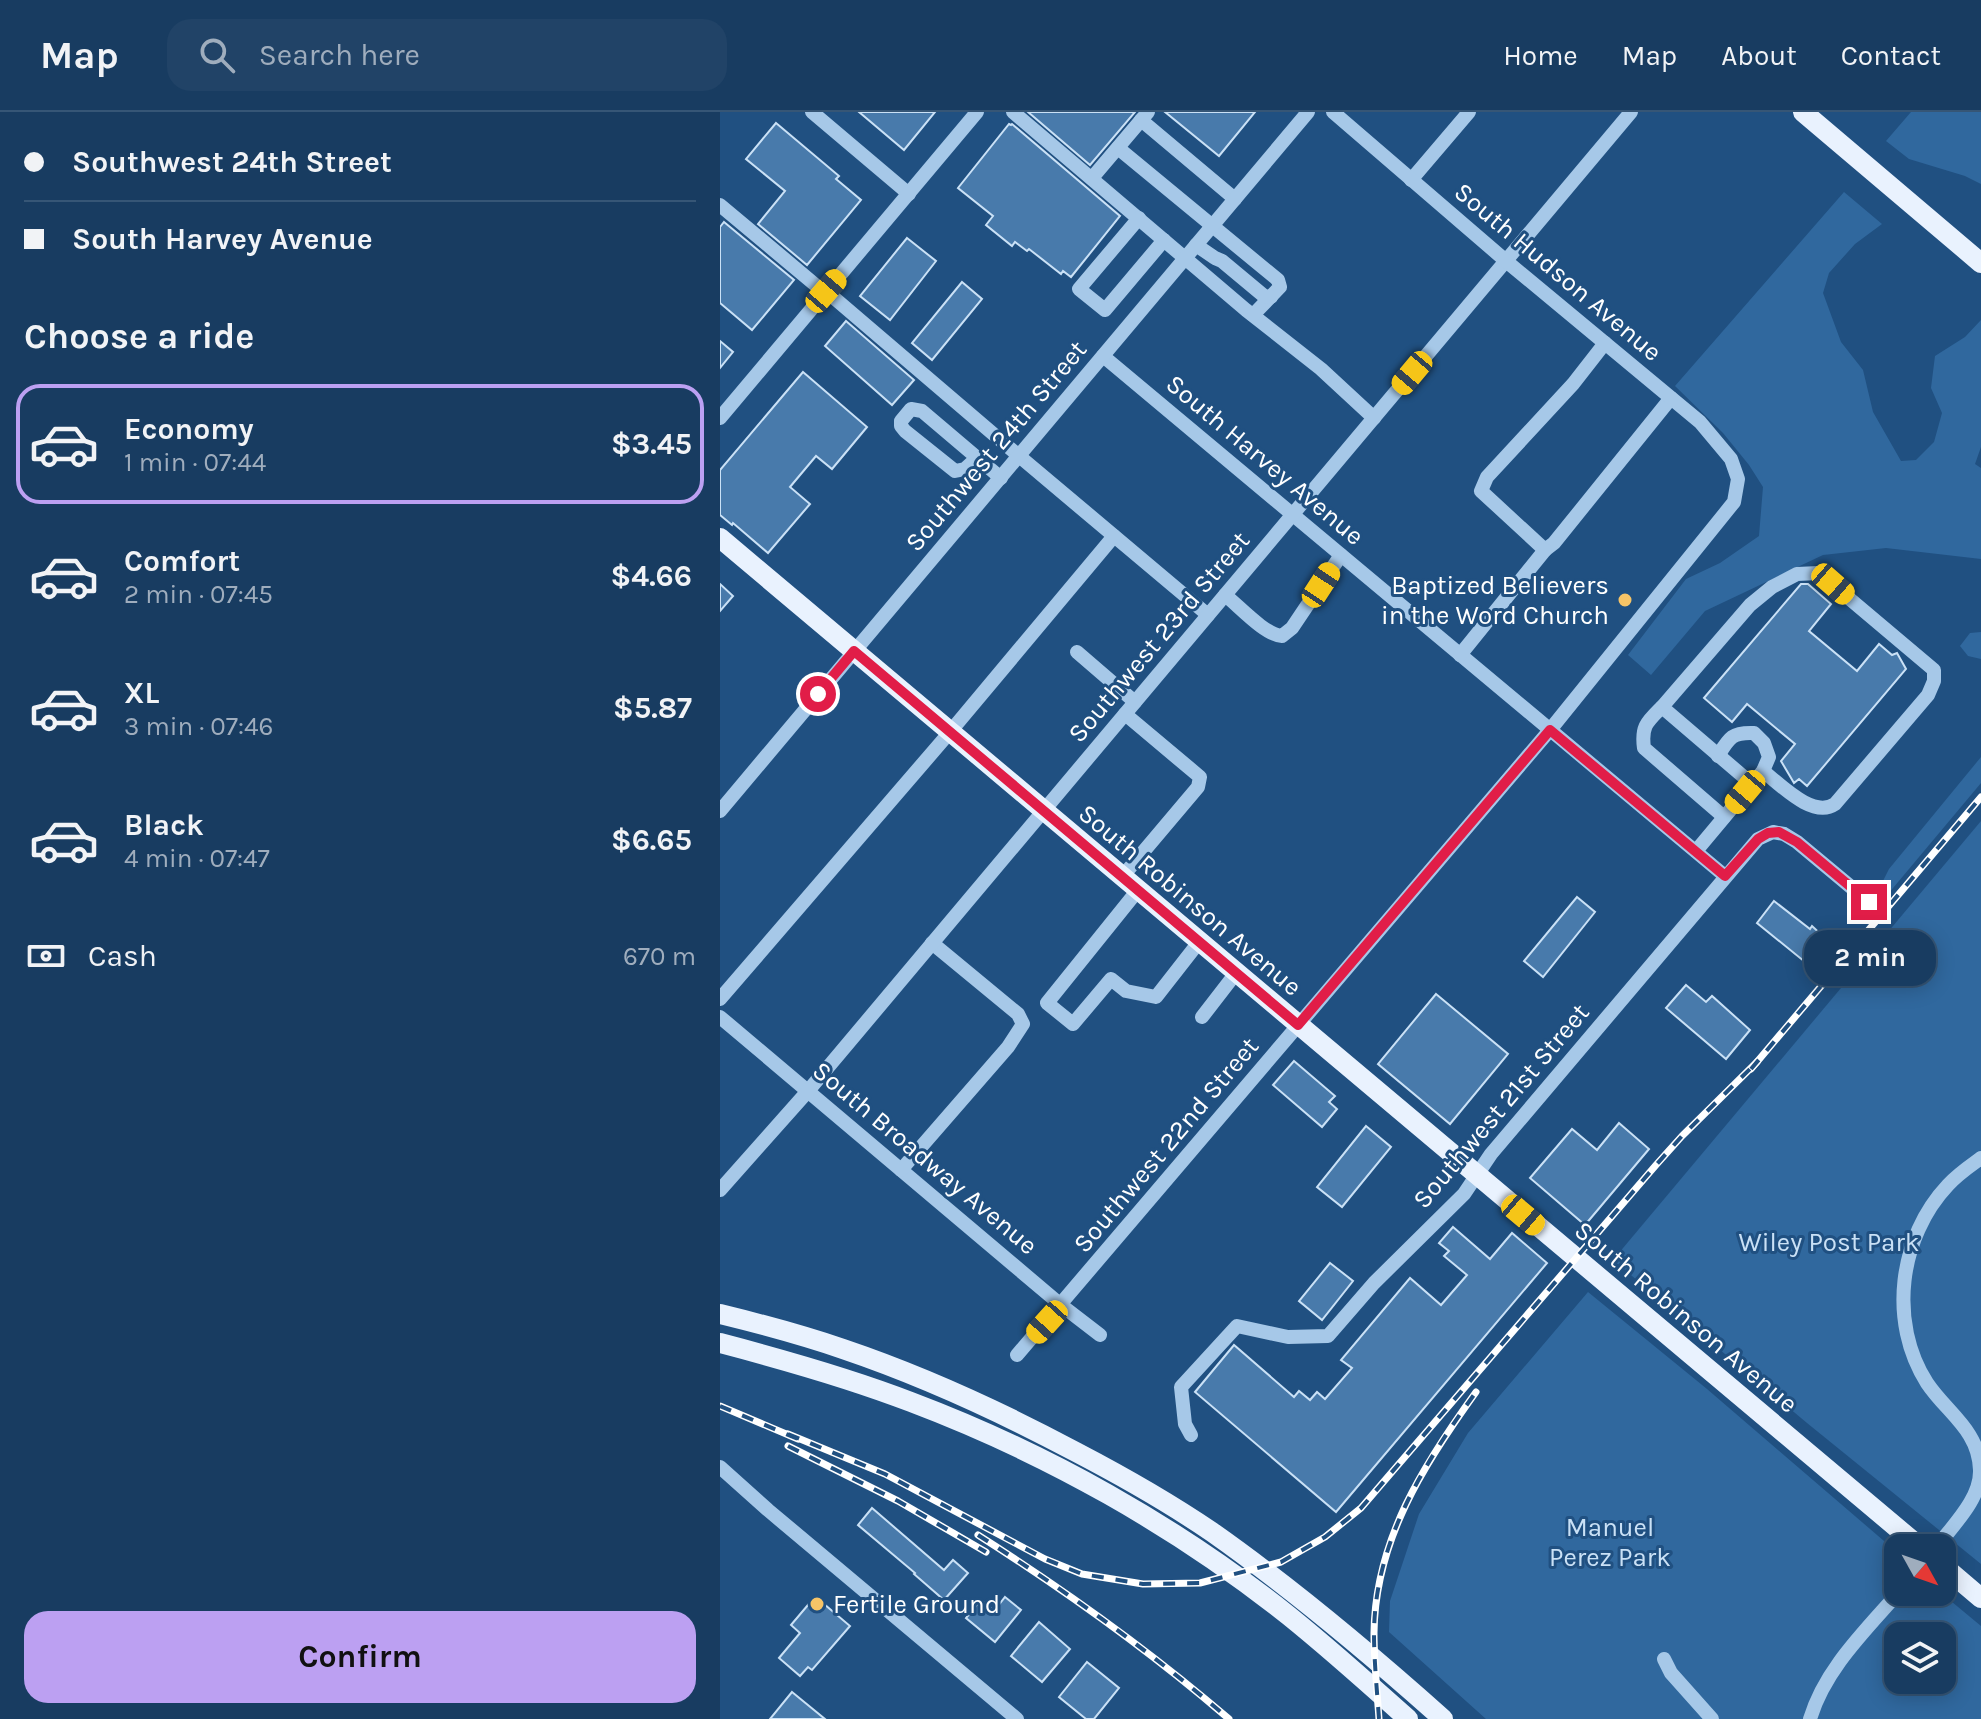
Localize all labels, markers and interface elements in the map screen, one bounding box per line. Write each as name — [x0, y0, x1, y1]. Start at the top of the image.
search box — [167, 19, 727, 91]
text: Map — [40, 33, 119, 78]
icon: search — [195, 33, 239, 77]
text: Search here — [259, 37, 420, 73]
text: Home — [1503, 39, 1578, 72]
text: Map — [1622, 39, 1677, 72]
text: About — [1721, 39, 1797, 72]
text: Contact — [1841, 39, 1941, 72]
text: Southwest 24th Street — [72, 144, 392, 180]
street label: South Hudson Avenue — [1448, 176, 1668, 368]
text: South Harvey Avenue — [72, 221, 373, 257]
car — [801, 265, 851, 317]
text: Choose a ride — [24, 315, 254, 357]
street label: Southwest 24th Street — [899, 334, 1093, 558]
car — [1387, 347, 1437, 399]
street label: South Harvey Avenue — [1160, 368, 1370, 552]
icon: car — [28, 408, 100, 480]
text: Economy — [124, 411, 254, 447]
text: $3.45 — [611, 426, 692, 462]
text: 1 min · 07:44 — [124, 447, 266, 478]
street label: Southwest 23rd Street — [1062, 525, 1256, 749]
icon: car — [28, 540, 100, 612]
text: Comfort — [124, 543, 240, 579]
text: $4.66 — [611, 558, 692, 594]
car — [1298, 558, 1344, 612]
car — [1807, 559, 1859, 609]
place label: Baptized Believers in the Word Church — [1381, 570, 1609, 631]
text: 2 min · 07:45 — [124, 579, 273, 610]
marker: Baptized Believers in the Word Church — [1616, 591, 1634, 609]
icon: car — [28, 672, 100, 744]
text: XL — [124, 675, 159, 711]
route start — [800, 676, 836, 712]
text: $5.87 — [613, 690, 692, 726]
text: 3 min · 07:46 — [124, 711, 273, 742]
car — [1720, 766, 1770, 818]
street label: South Robinson Avenue — [1072, 798, 1308, 1002]
icon: car — [28, 804, 100, 876]
text: Black — [124, 807, 204, 843]
text: $6.65 — [611, 822, 692, 858]
text: 4 min · 07:47 — [124, 843, 270, 874]
route end — [1851, 884, 1887, 920]
callout: 2 min — [1803, 930, 1935, 986]
icon: cash — [24, 934, 68, 978]
text: Cash — [88, 938, 157, 974]
text: 670 m — [623, 941, 696, 972]
text: 2 min — [1834, 942, 1906, 973]
street label: Southwest 21st Street — [1406, 997, 1596, 1215]
street label: Southwest 22nd Street — [1067, 1031, 1265, 1259]
street label: South Broadway Avenue — [806, 1055, 1044, 1261]
car — [1497, 1190, 1549, 1240]
street label: South Robinson Avenue — [1568, 1215, 1804, 1419]
park label: Wiley Post Park — [1739, 1227, 1919, 1258]
car — [1022, 1296, 1072, 1348]
park label: Manuel Perez Park — [1549, 1512, 1671, 1573]
north arrow — [1884, 1534, 1956, 1606]
map controls — [1884, 1534, 1956, 1694]
place label: Fertile Ground — [833, 1589, 1000, 1620]
marker: Fertile Ground — [808, 1595, 826, 1613]
button: Confirm — [24, 1611, 696, 1703]
button: layers — [1884, 1622, 1956, 1694]

